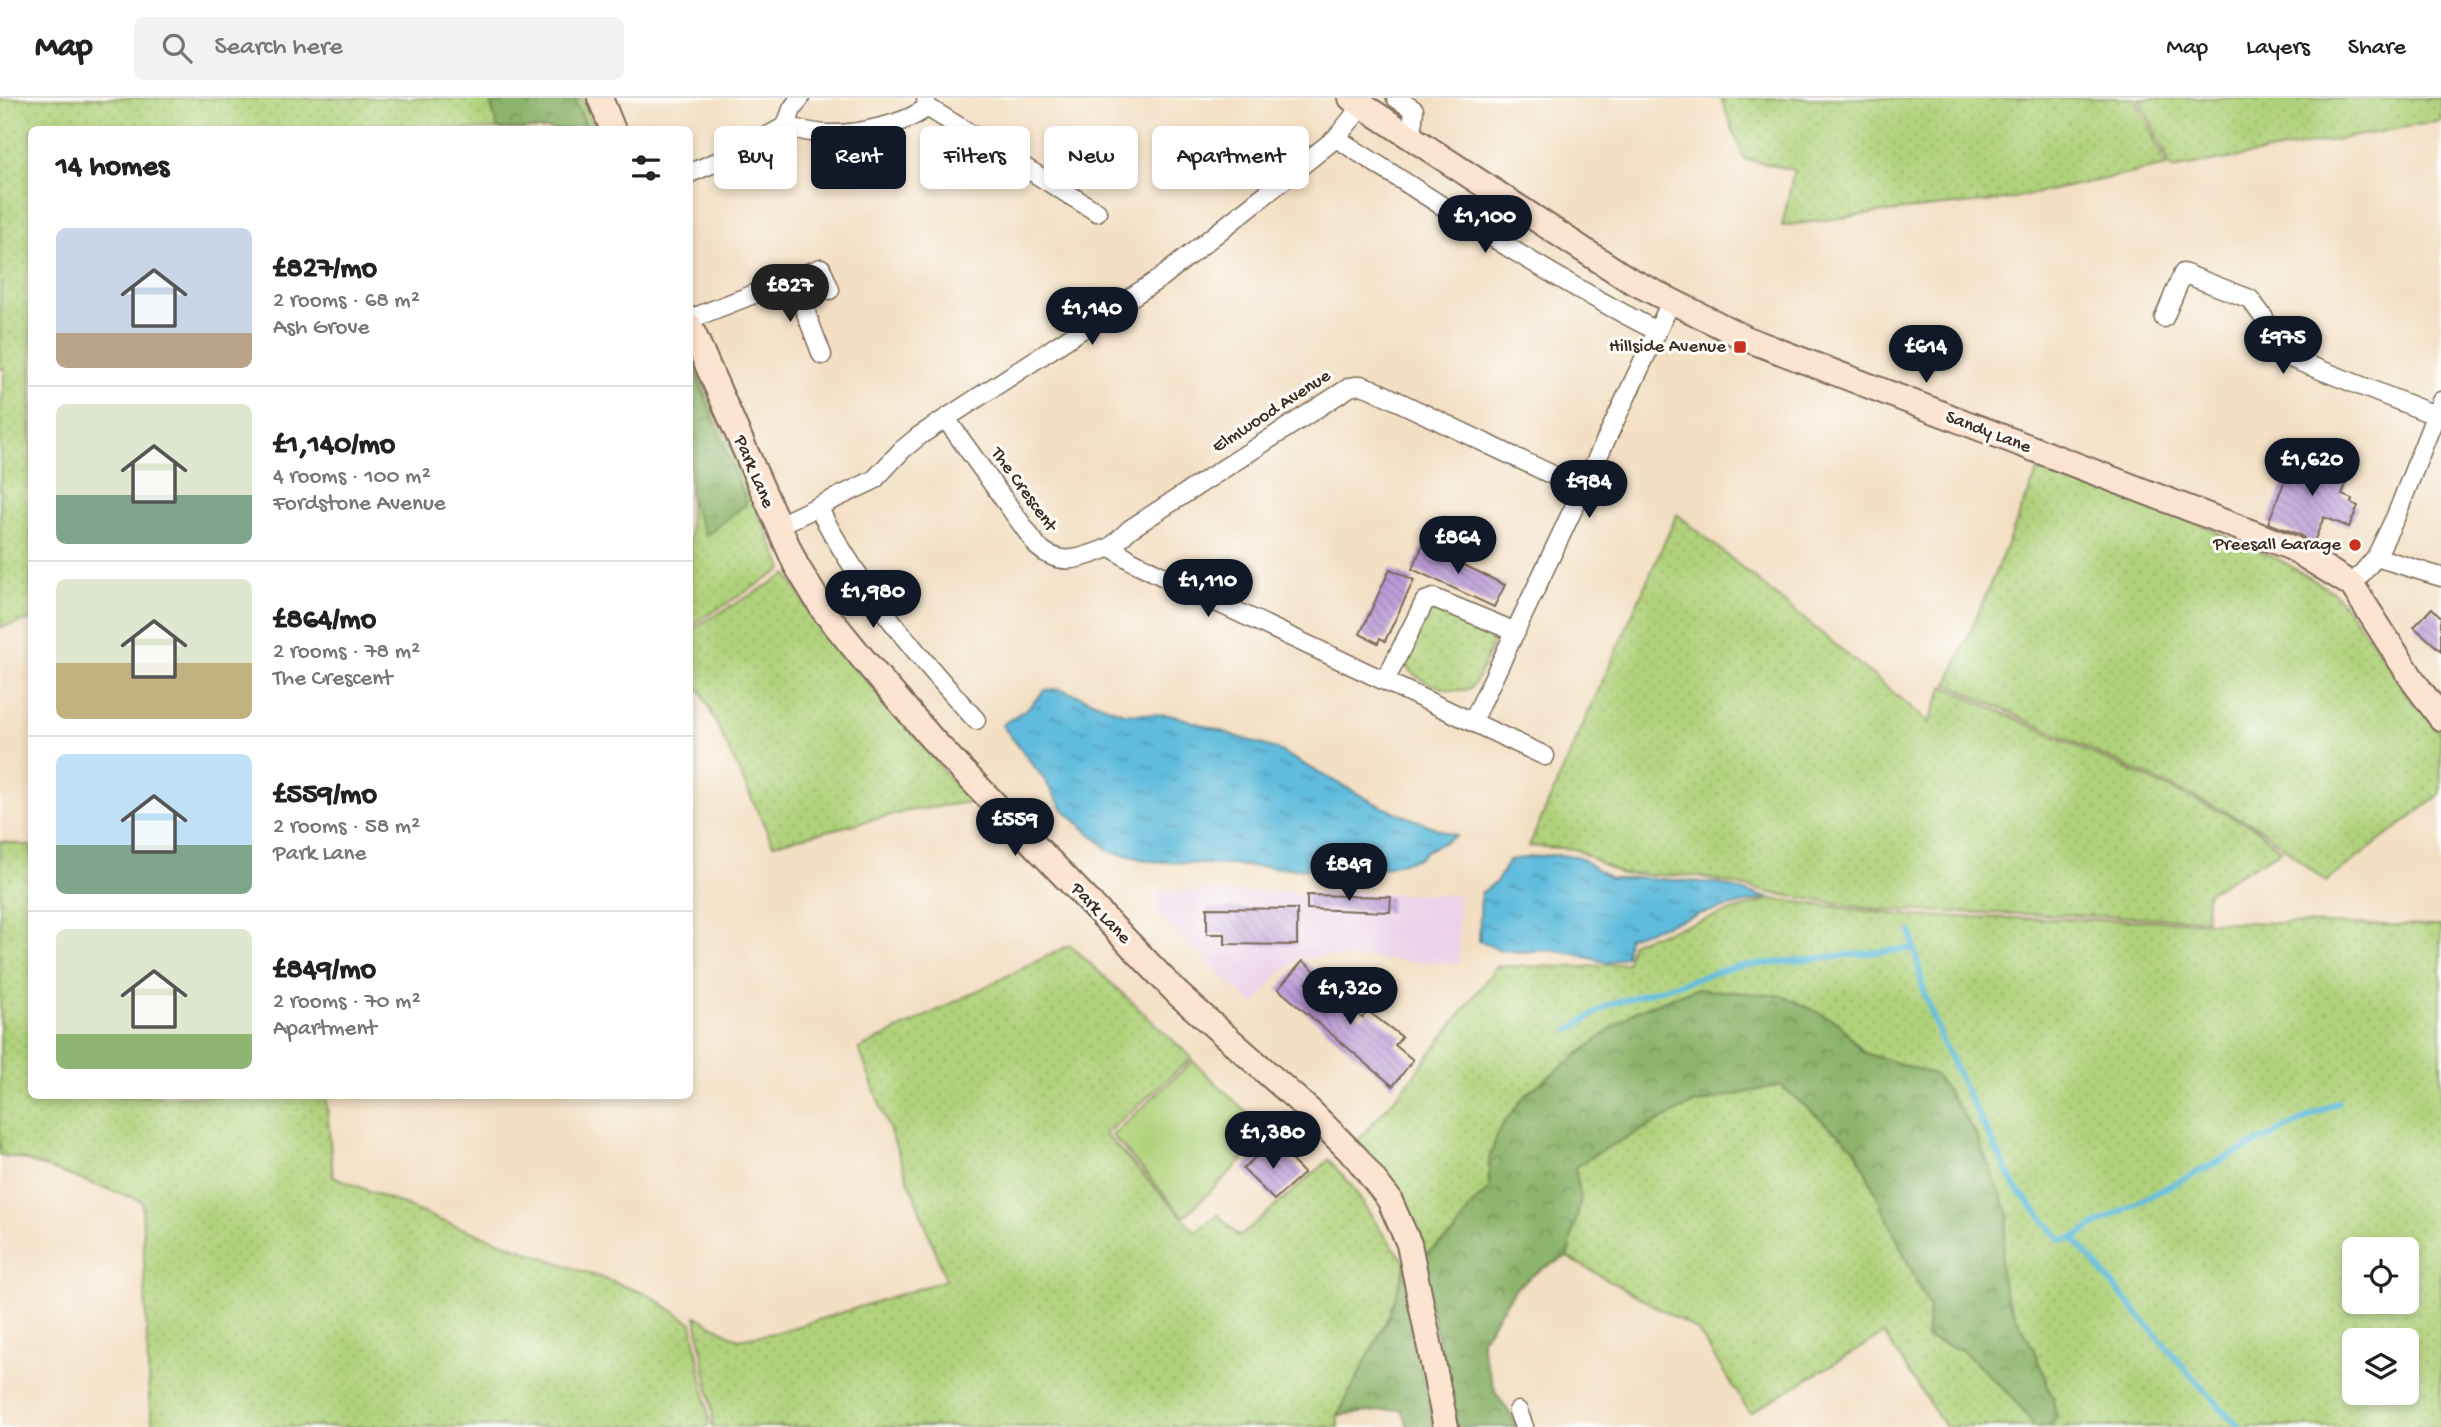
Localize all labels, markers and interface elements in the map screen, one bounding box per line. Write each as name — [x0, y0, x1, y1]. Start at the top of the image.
search box — [134, 17, 624, 80]
text: Map — [35, 29, 92, 67]
icon: search — [158, 29, 196, 67]
text: Search here — [214, 33, 343, 64]
text: Map — [2166, 34, 2208, 63]
text: Layers — [2246, 34, 2310, 63]
text: Share — [2348, 34, 2406, 63]
chip: Buy — [714, 126, 797, 189]
chip: Rent — [811, 126, 906, 189]
chip: Filters — [920, 126, 1030, 189]
chip: New — [1044, 126, 1138, 189]
chip: Apartment — [1152, 126, 1309, 189]
icon: filters — [627, 149, 665, 187]
text: 14 homes — [56, 151, 169, 186]
pin: £1,100 — [1428, 195, 1542, 255]
text: £1,100 — [1454, 204, 1516, 231]
text: £827/mo — [273, 253, 377, 288]
icon: home — [112, 256, 196, 340]
pin: £827 — [749, 264, 831, 324]
text: £827 — [767, 273, 813, 300]
text: 2 rooms · 68 m² — [273, 288, 420, 315]
pin: £1,140 — [1035, 288, 1149, 347]
text: £1,140 — [1062, 296, 1122, 323]
text: Ash Grove — [273, 315, 369, 342]
pin: £975 — [2242, 316, 2324, 376]
text: £975 — [2260, 325, 2306, 352]
pin: £614 — [1885, 326, 1967, 385]
text: £614 — [1905, 334, 1947, 361]
place label: Hillside Avenue — [1609, 336, 1726, 359]
marker: Hillside Avenue — [1732, 339, 1748, 355]
street label: Elmwood Avenue — [1208, 365, 1336, 459]
street label: Sandy Lane — [1942, 406, 2034, 460]
text: £1,140/mo — [273, 429, 395, 464]
street label: Park Lane — [727, 431, 779, 512]
icon: home — [112, 432, 196, 516]
pin: £1,620 — [2255, 438, 2369, 498]
street label: The Crescent — [984, 443, 1063, 538]
text: £1,620 — [2281, 447, 2343, 474]
pin: £984 — [1548, 460, 1630, 520]
text: 4 rooms · 100 m² — [273, 464, 431, 491]
text: £984 — [1566, 469, 1612, 496]
text: Fordstone Avenue — [273, 491, 446, 518]
pin: £864 — [1417, 517, 1499, 576]
text: £864 — [1435, 525, 1481, 552]
place label: Preesall Garage — [2212, 534, 2341, 557]
marker: Preesall Garage — [2347, 537, 2363, 553]
pin: £1,110 — [1151, 560, 1265, 619]
text: £1,110 — [1179, 568, 1237, 595]
pin: £1,980 — [816, 570, 930, 630]
text: £1,980 — [841, 579, 905, 606]
text: £864/mo — [273, 604, 376, 639]
icon: home — [112, 607, 196, 691]
text: 2 rooms · 78 m² — [273, 639, 420, 666]
text: The Crescent — [273, 666, 392, 693]
text: £559/mo — [273, 779, 377, 814]
icon: home — [112, 782, 196, 866]
pin: £559 — [974, 798, 1056, 858]
text: £559 — [992, 807, 1038, 834]
text: 2 rooms · 58 m² — [273, 814, 420, 841]
text: Park Lane — [273, 841, 366, 868]
pin: £849 — [1308, 844, 1390, 903]
text: £849 — [1326, 852, 1372, 879]
street label: Park Lane — [1064, 878, 1135, 950]
text: £849/mo — [273, 954, 376, 989]
icon: home — [112, 957, 196, 1041]
pin: £1,320 — [1293, 968, 1407, 1027]
text: £1,320 — [1319, 976, 1382, 1003]
text: 2 rooms · 70 m² — [273, 989, 421, 1016]
text: Apartment — [273, 1016, 377, 1043]
pin: £1,380 — [1216, 1112, 1330, 1171]
text: £1,380 — [1241, 1120, 1305, 1147]
map controls — [2342, 1237, 2419, 1405]
button: locate — [2342, 1237, 2419, 1314]
button: layers — [2342, 1328, 2419, 1405]

